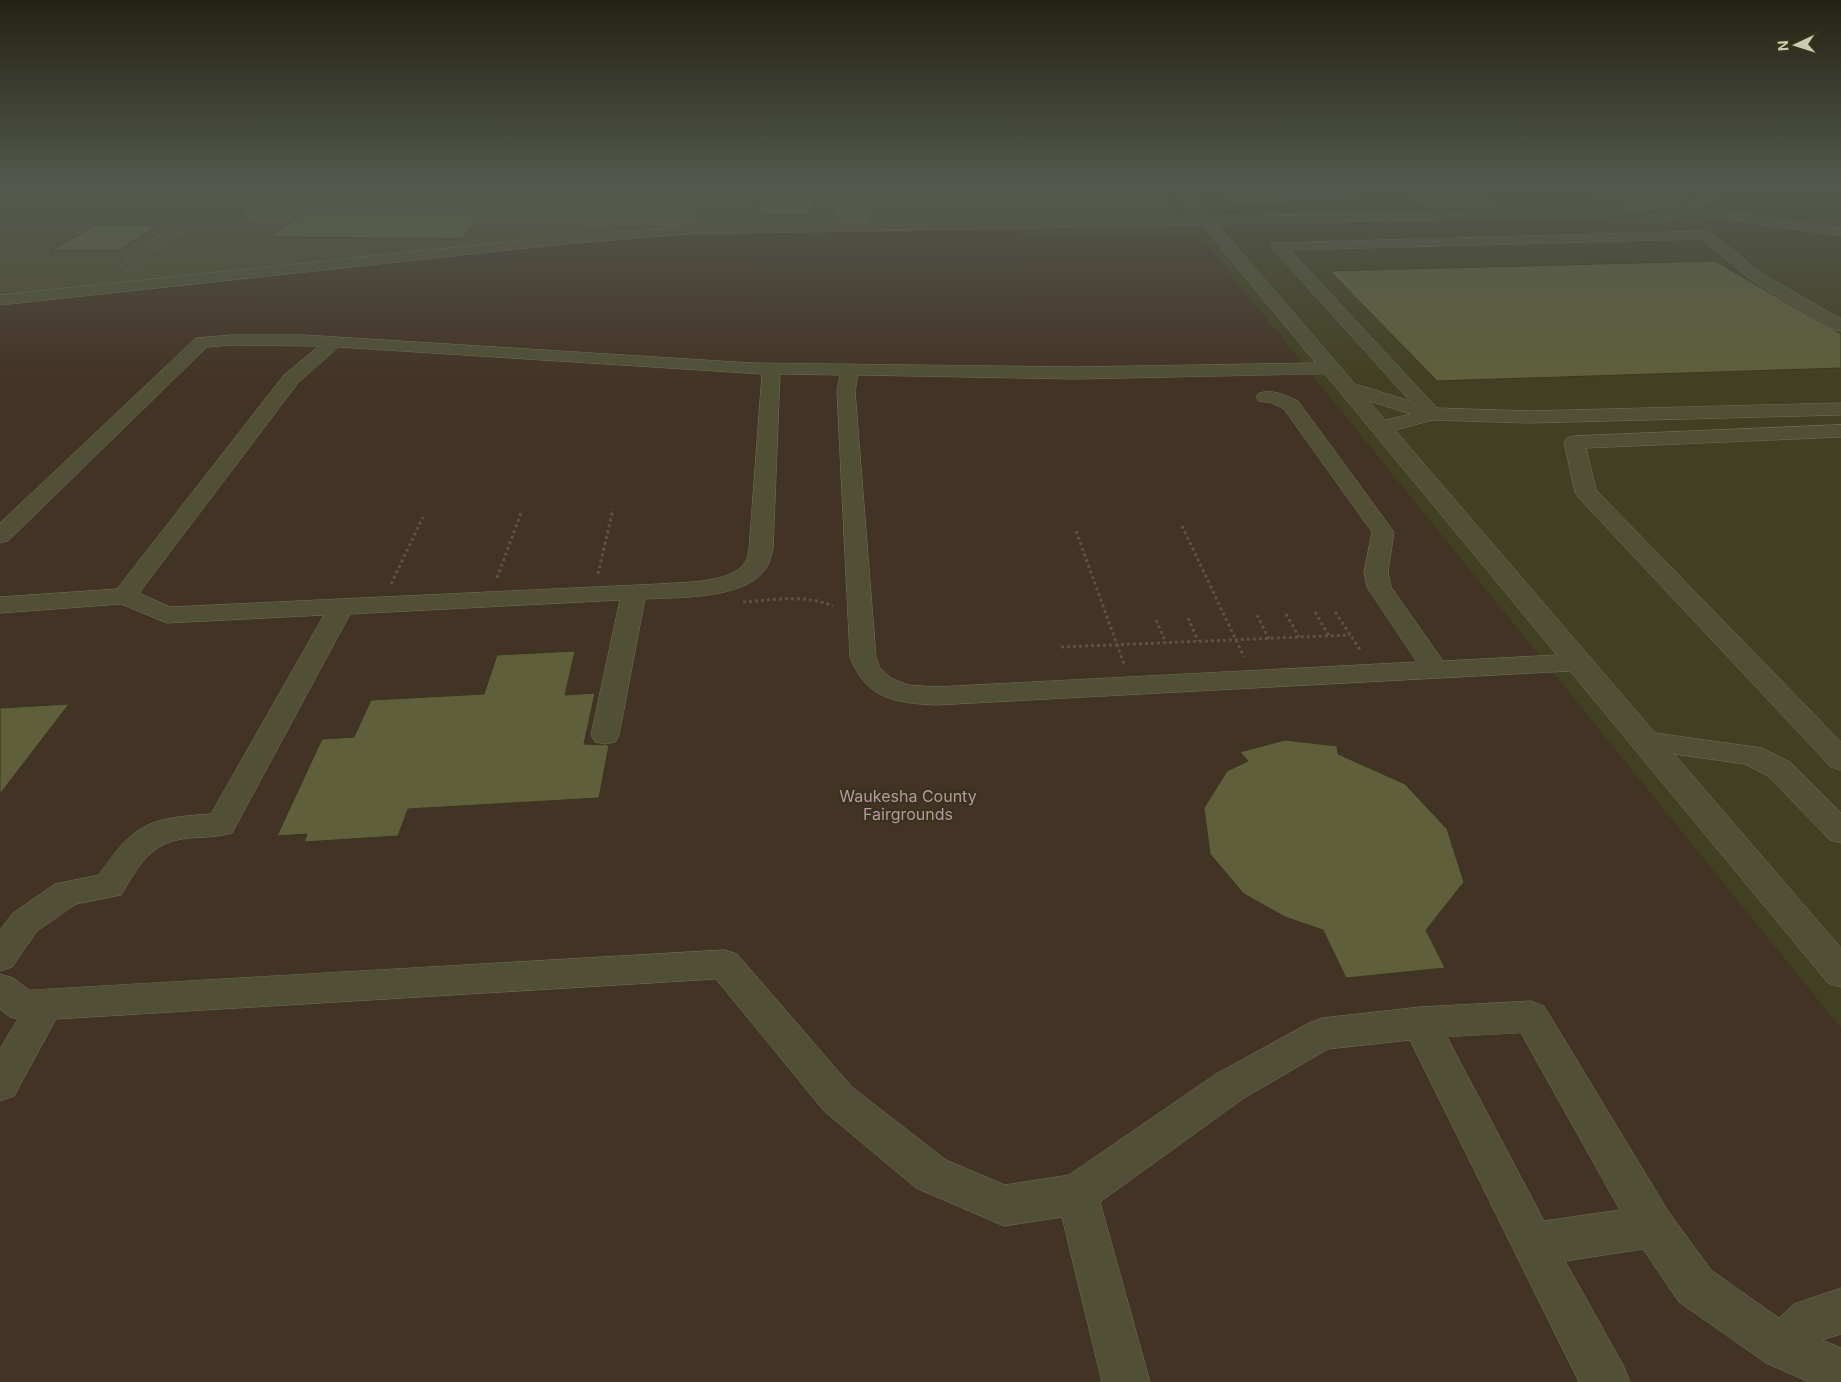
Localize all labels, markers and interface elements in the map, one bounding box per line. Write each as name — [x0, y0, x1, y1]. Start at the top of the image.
north arrow — [1771, 20, 1821, 70]
text: N — [1774, 40, 1791, 52]
park label: Waukesha County Fairgrounds — [839, 786, 977, 824]

